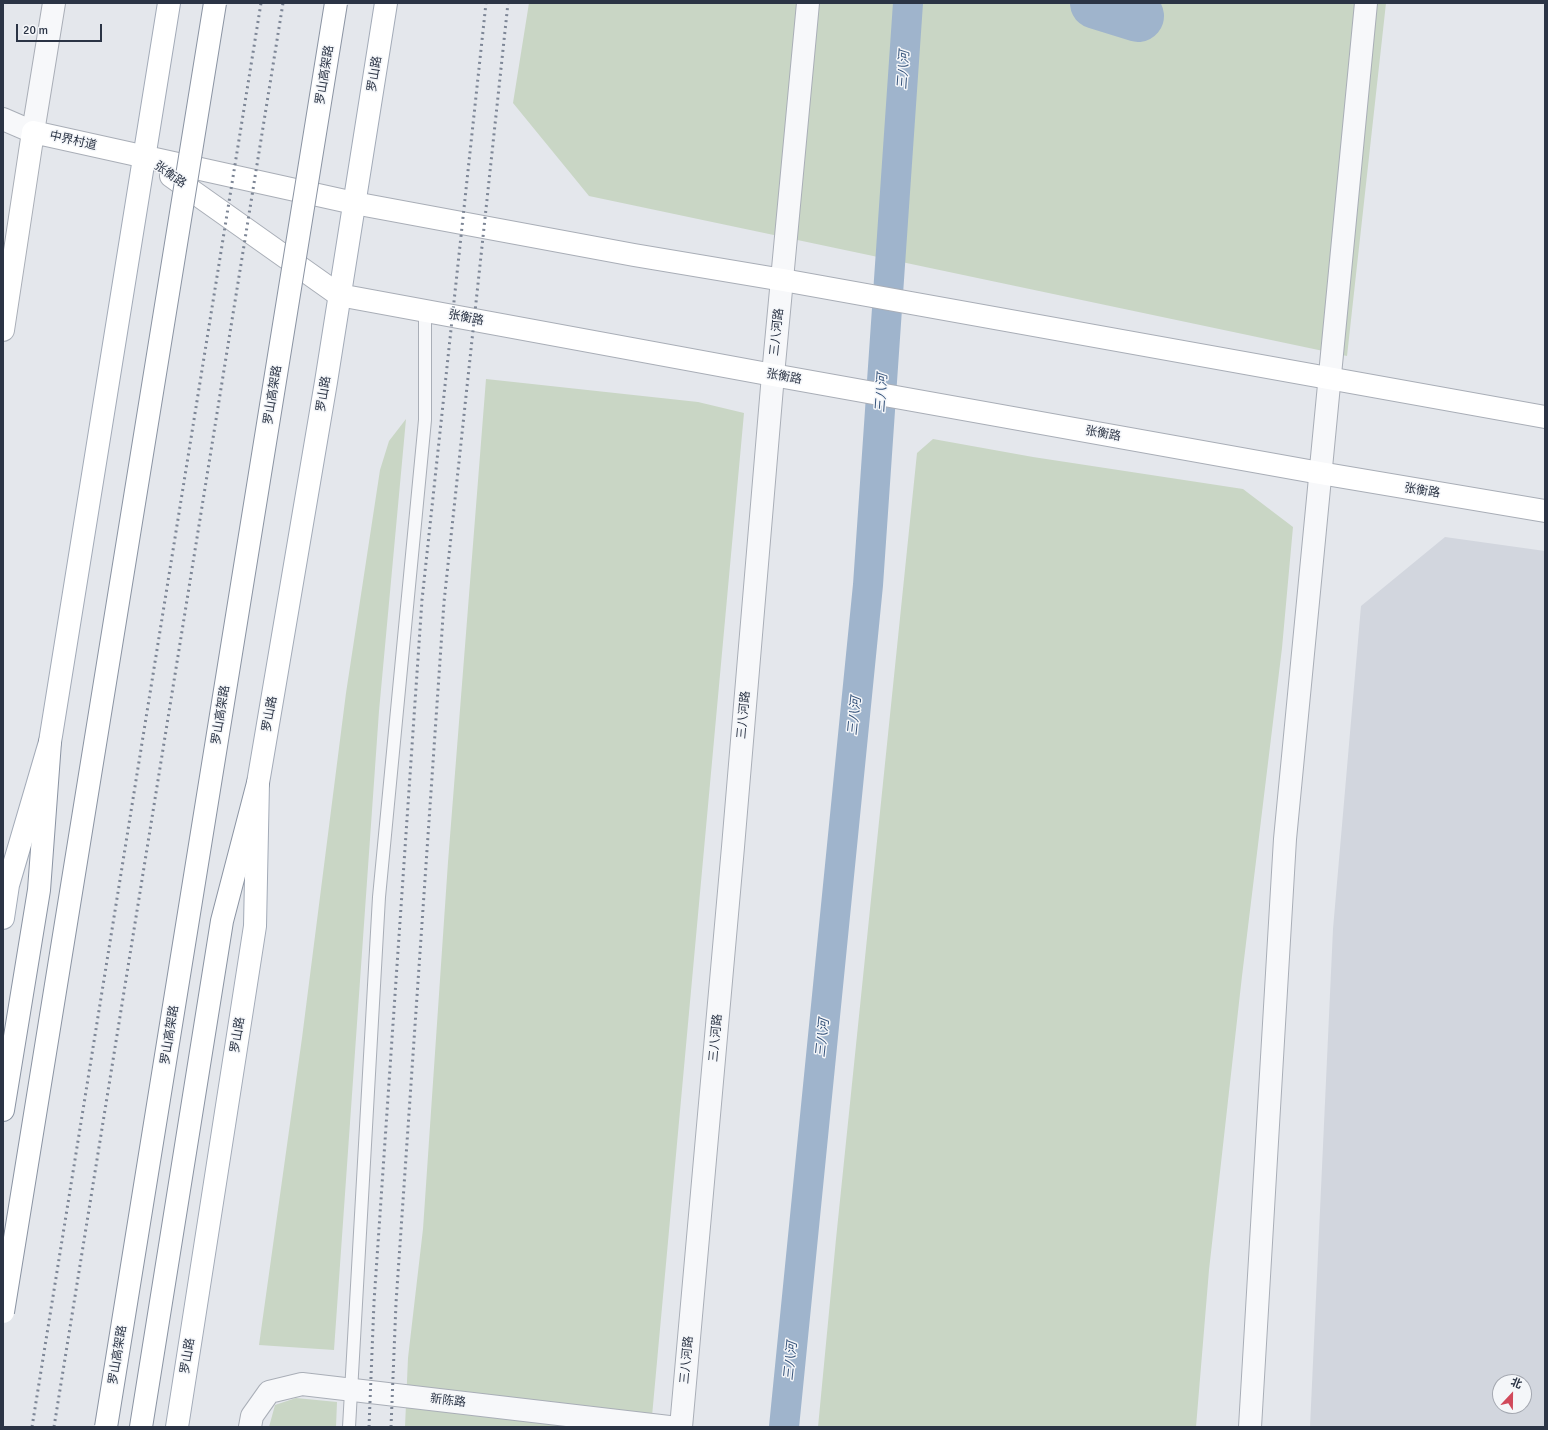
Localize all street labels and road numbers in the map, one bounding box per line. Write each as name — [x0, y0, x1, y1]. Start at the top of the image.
street label: 罗山高架路 — [313, 44, 337, 106]
street label: 罗山路 — [365, 55, 385, 93]
street label: 中界村道 — [48, 129, 98, 153]
street label: 张衡路 — [151, 159, 189, 191]
street label: 张衡路 — [447, 307, 485, 329]
street label: 三八河路 — [767, 307, 787, 357]
street label: 罗山高架路 — [261, 364, 285, 426]
street label: 张衡路 — [765, 367, 803, 387]
street label: 罗山路 — [314, 375, 334, 413]
street label: 张衡路 — [1084, 424, 1122, 444]
street label: 张衡路 — [1403, 481, 1441, 501]
street label: 罗山高架路 — [209, 684, 233, 746]
street label: 三八河路 — [735, 690, 753, 740]
street label: 罗山路 — [260, 695, 280, 733]
street label: 罗山高架路 — [158, 1004, 182, 1066]
street label: 三八河路 — [707, 1013, 725, 1063]
street label: 罗山路 — [228, 1016, 248, 1054]
street label: 罗山高架路 — [106, 1324, 130, 1386]
street label: 三八河路 — [678, 1335, 696, 1385]
street label: 罗山路 — [178, 1337, 198, 1375]
street label: 新陈路 — [429, 1392, 467, 1410]

